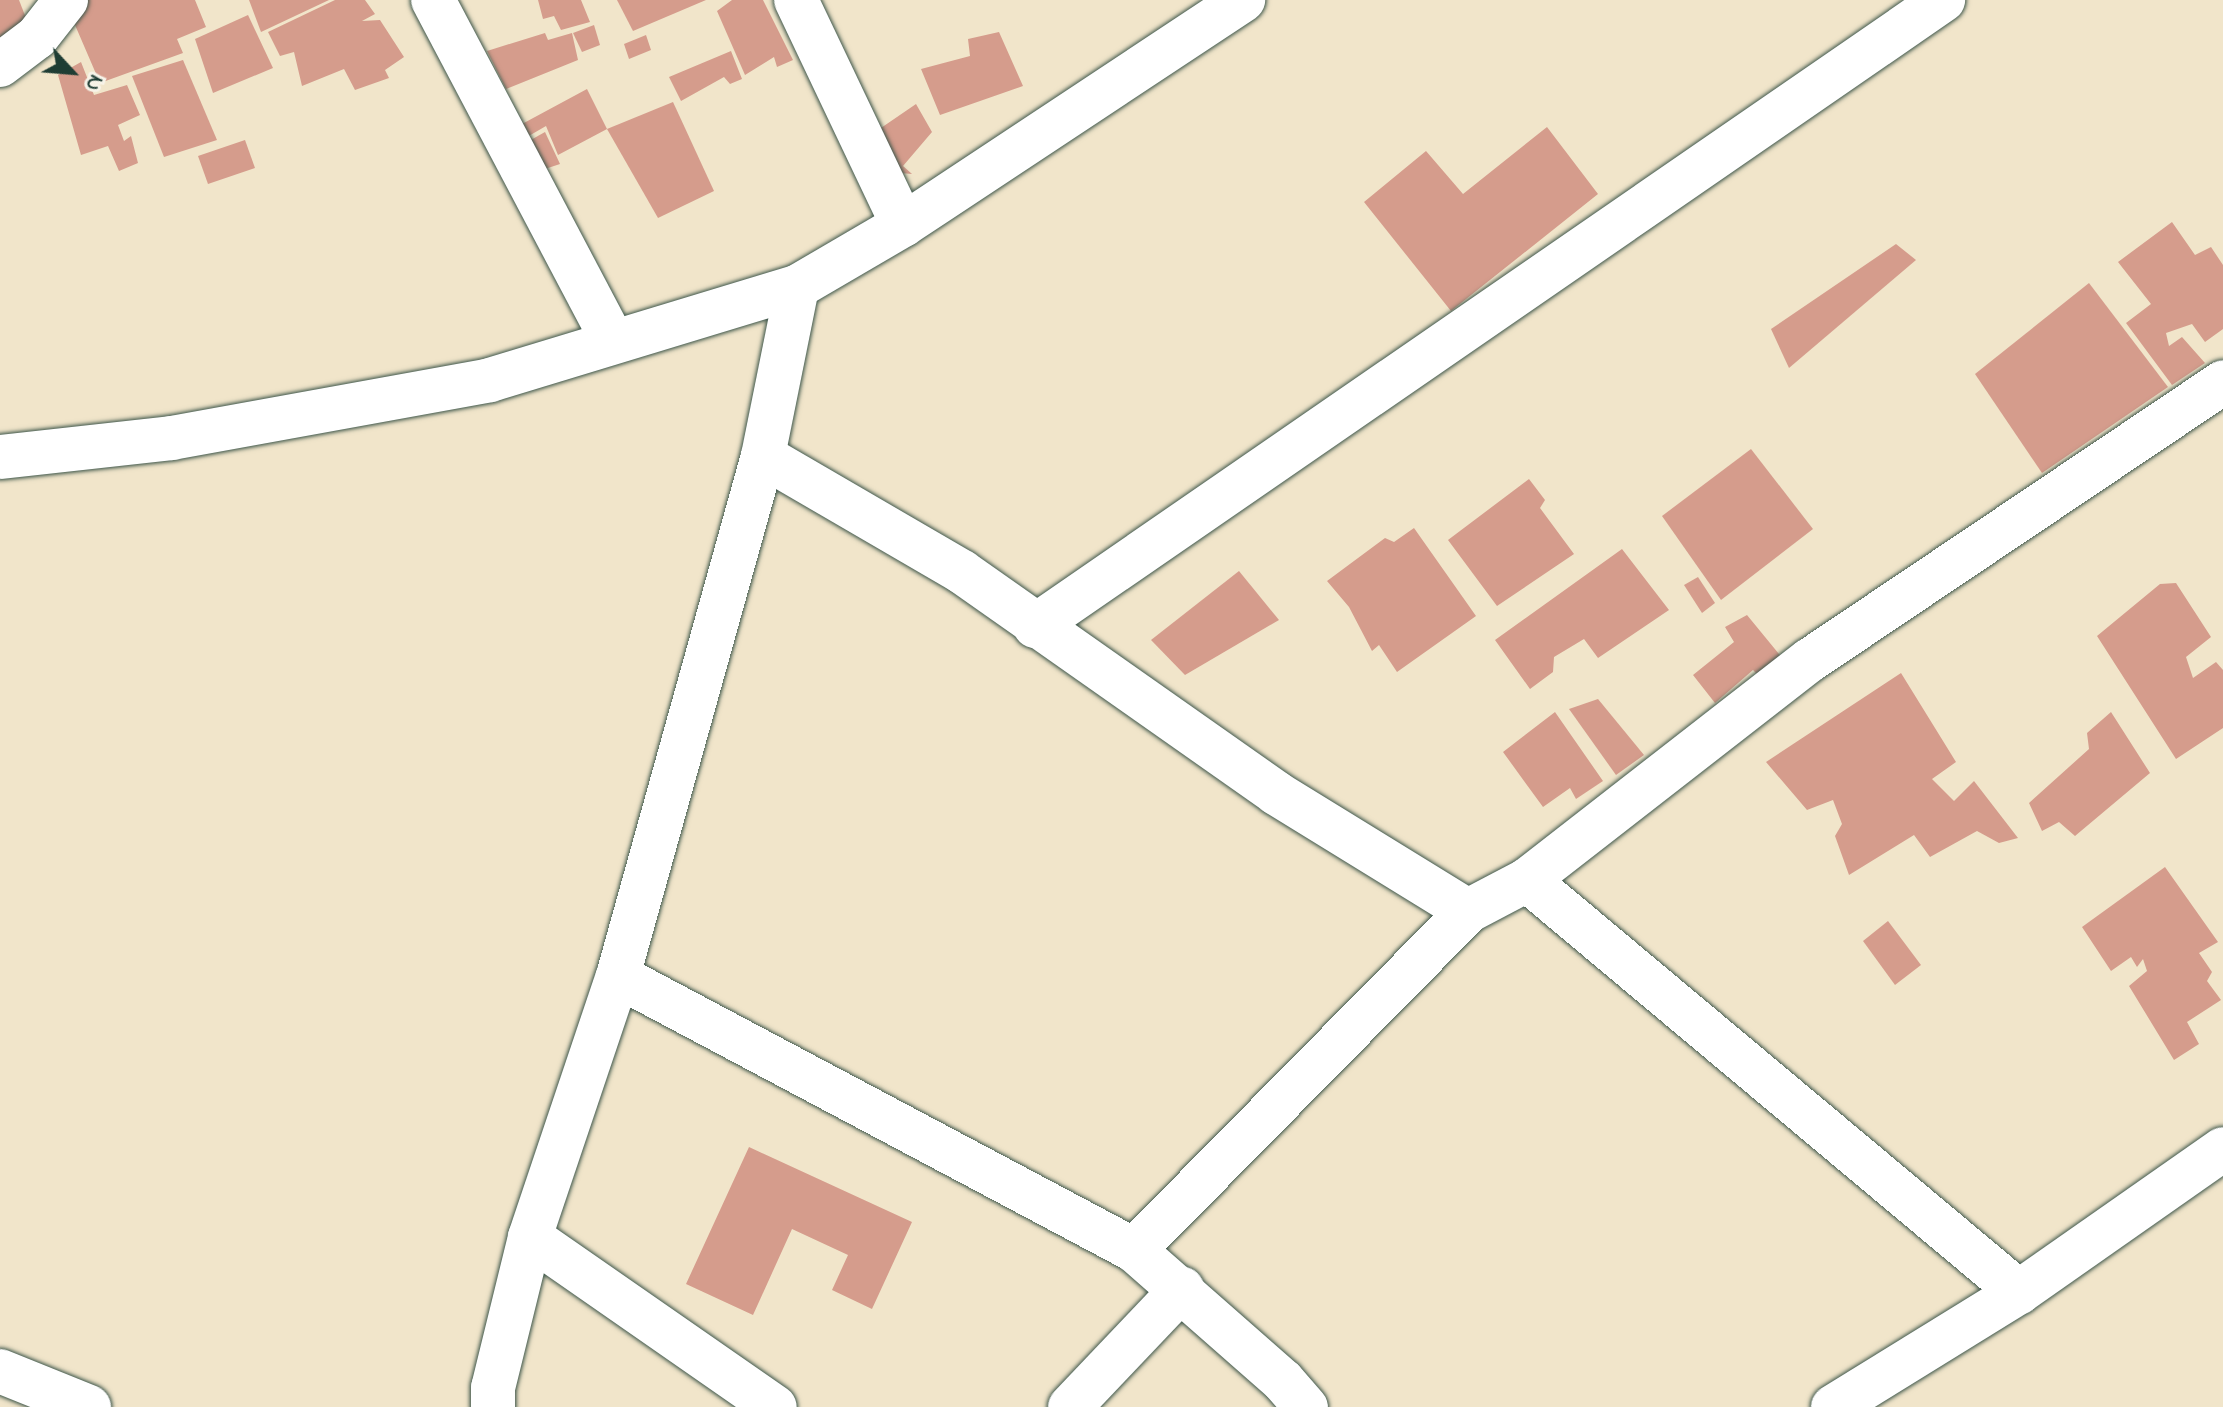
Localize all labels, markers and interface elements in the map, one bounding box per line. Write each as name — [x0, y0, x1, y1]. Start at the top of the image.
north arrow — [32, 32, 112, 112]
text: N — [76, 69, 111, 96]

